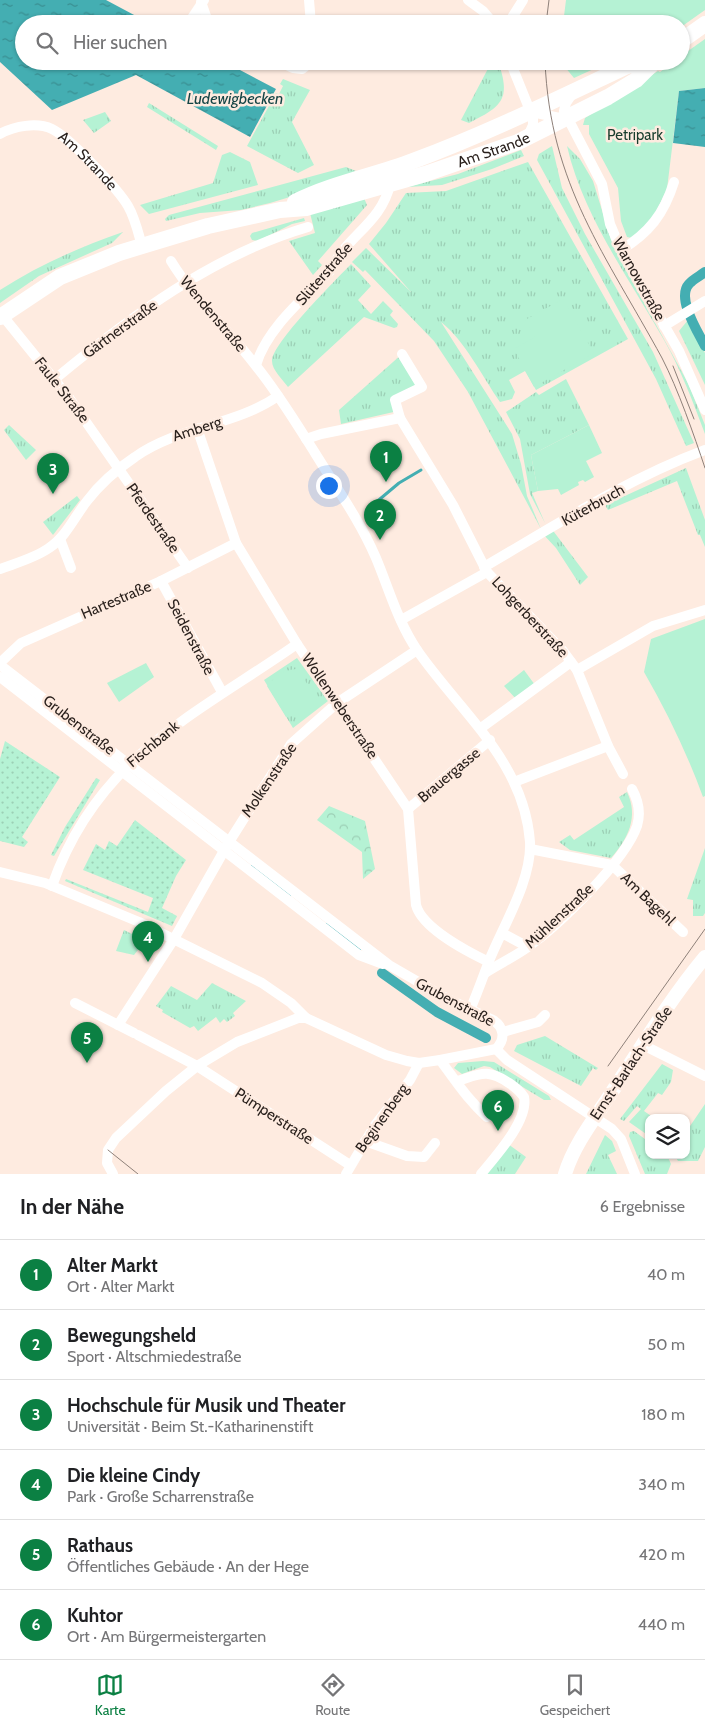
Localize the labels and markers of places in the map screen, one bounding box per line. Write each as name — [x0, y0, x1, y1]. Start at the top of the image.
pin: 1 — [370, 441, 402, 482]
pin: 3 — [37, 453, 69, 494]
pin: 2 — [364, 499, 396, 540]
pin: 4 — [132, 921, 164, 962]
pin: 5 — [71, 1022, 103, 1063]
pin: 6 — [482, 1090, 514, 1131]

